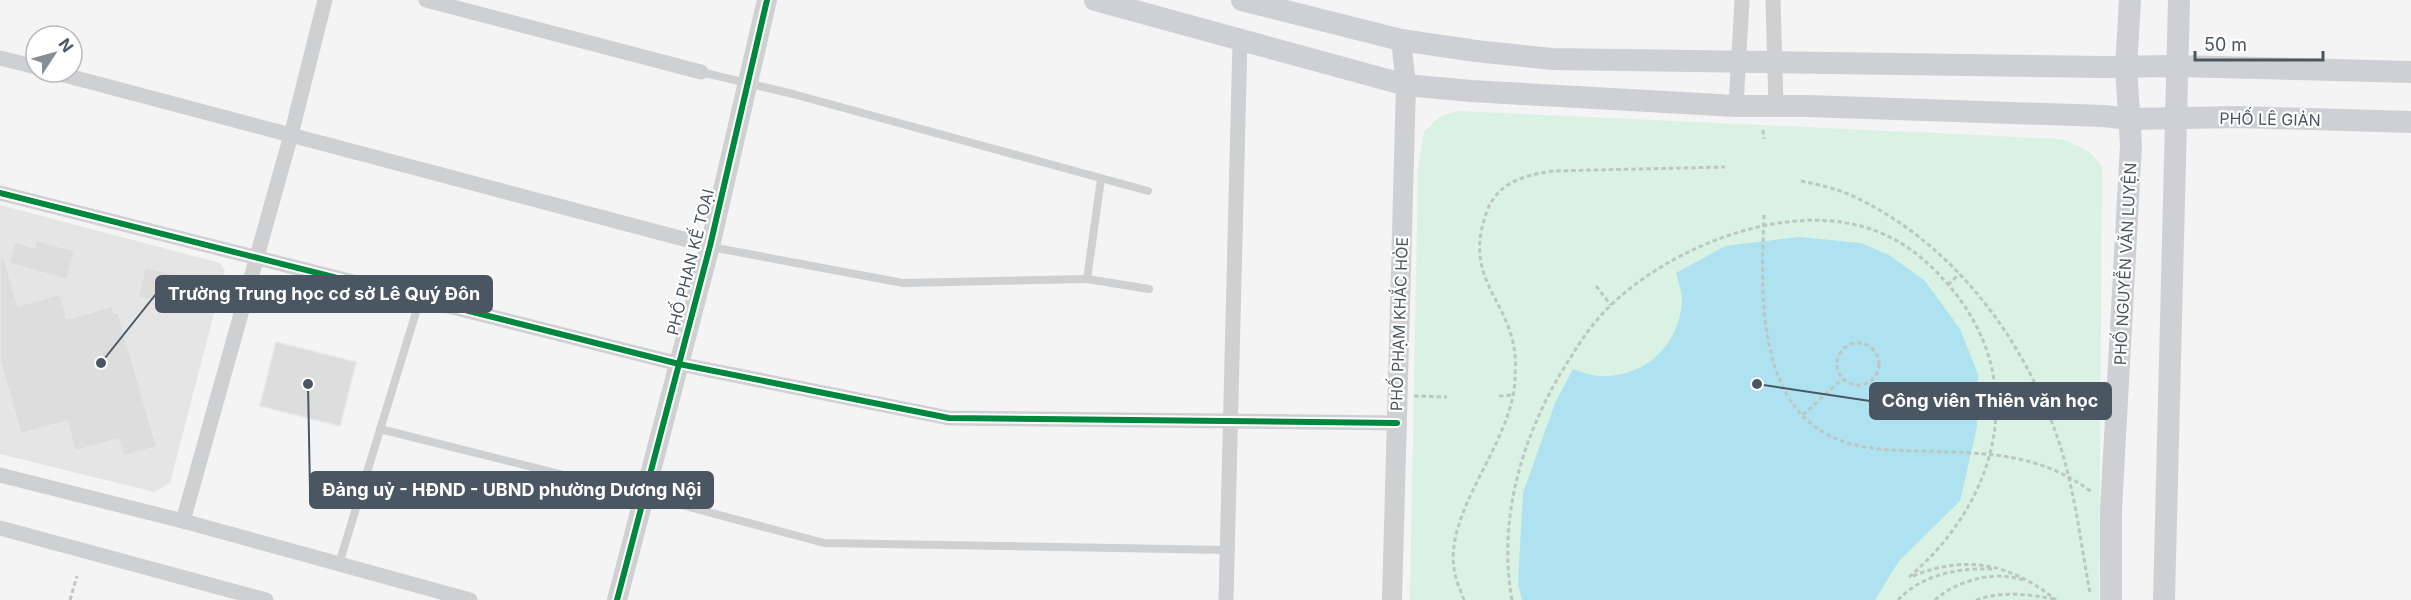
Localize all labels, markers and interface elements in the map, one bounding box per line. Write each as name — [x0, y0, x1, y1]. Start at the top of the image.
north arrow — [24, 24, 84, 84]
scale bar — [2195, 24, 2322, 62]
text: N — [54, 34, 78, 56]
text: 50 m — [2204, 34, 2247, 55]
street label: PHỐ LÊ GIẢN — [2219, 106, 2321, 130]
street label: PHỐ NGUYỄN VĂN LUYỆN — [2108, 162, 2140, 366]
street label: PHỐ PHAN KẾ TOẠI — [660, 186, 718, 337]
street label: PHỐ PHẠM KHẮC HÒE — [1384, 237, 1412, 411]
callout: Trường Trung học cơ sở Lê Quý Đôn — [156, 276, 492, 312]
text: Trường Trung học cơ sở Lê Quý Đôn — [168, 283, 480, 304]
callout: Công viên Thiên văn học — [1870, 383, 2111, 419]
text: Công viên Thiên văn học — [1882, 390, 2098, 411]
callout: Đảng uỷ - HĐND - UBND phường Dương Nội — [310, 472, 713, 508]
text: Đảng uỷ - HĐND - UBND phường Dương Nội — [323, 479, 701, 500]

